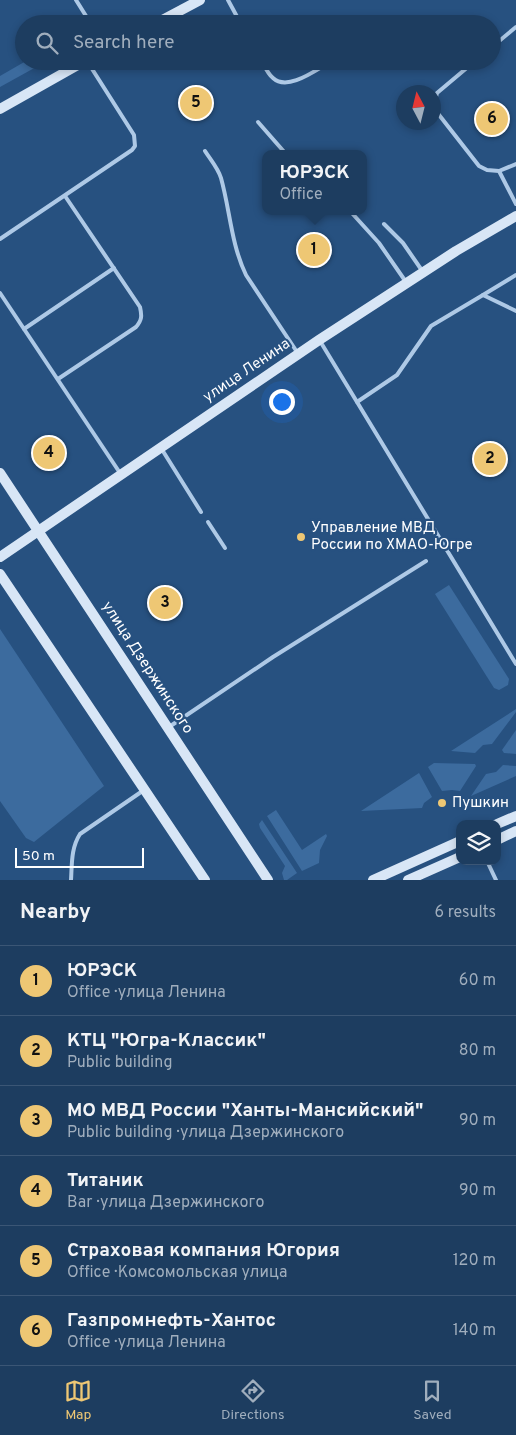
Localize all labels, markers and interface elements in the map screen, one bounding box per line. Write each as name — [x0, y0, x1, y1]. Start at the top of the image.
search box — [15, 15, 501, 70]
icon: search — [33, 29, 61, 57]
text: Search here — [73, 31, 175, 55]
pin: 5 — [180, 84, 212, 122]
north arrow — [396, 85, 441, 130]
pin: 6 — [476, 100, 508, 138]
popup — [262, 150, 367, 215]
text: ЮРЭСК — [279, 161, 350, 185]
text: Office — [279, 185, 323, 205]
pin: 1 — [298, 231, 330, 269]
street label: улица Ленина — [200, 335, 294, 407]
your location — [269, 389, 295, 415]
pin: 4 — [33, 434, 65, 472]
pin: 2 — [474, 440, 506, 478]
place label: Управление МВД России по ХМАО-Югре — [311, 519, 473, 555]
marker: Управление МВД России по ХМАО-Югре — [295, 531, 307, 543]
pin: 3 — [149, 584, 181, 622]
street label: улица Дзержинского — [97, 598, 197, 738]
place label: Пушкин — [452, 794, 509, 813]
marker: Пушкин — [436, 797, 448, 809]
map controls — [456, 820, 501, 865]
button: layers — [456, 820, 501, 865]
scale bar — [15, 845, 144, 868]
text: 50 m — [22, 848, 55, 865]
text: Nearby — [20, 899, 91, 926]
text: 6 results — [434, 903, 496, 923]
text: ЮРЭСК — [67, 959, 137, 983]
text: 1 — [33, 971, 39, 991]
text: 60 m — [459, 971, 496, 991]
text: Office · улица Ленина — [67, 983, 226, 1003]
text: КТЦ "Югра-Классик" — [67, 1029, 266, 1053]
text: 2 — [31, 1041, 41, 1061]
text: 80 m — [459, 1041, 496, 1061]
text: Public building — [67, 1053, 172, 1073]
text: МО МВД России "Ханты-Мансийский" — [67, 1099, 423, 1123]
text: 3 — [31, 1111, 41, 1131]
text: 90 m — [459, 1111, 496, 1131]
text: Public building · улица Дзержинского — [67, 1123, 344, 1143]
text: Титаник — [67, 1169, 144, 1193]
text: 4 — [31, 1181, 41, 1201]
text: 90 m — [459, 1181, 496, 1201]
text: Bar · улица Дзержинского — [67, 1193, 264, 1213]
text: Страховая компания Югория — [67, 1239, 340, 1263]
text: 5 — [31, 1251, 41, 1271]
text: 120 m — [453, 1251, 496, 1271]
text: Office · Комсомольская улица — [67, 1263, 287, 1283]
text: Газпромнефть-Хантос — [67, 1309, 276, 1333]
text: 6 — [31, 1321, 41, 1341]
text: 140 m — [453, 1321, 496, 1341]
text: Office · улица Ленина — [67, 1333, 226, 1353]
tab: Map — [64, 1377, 92, 1424]
tab: Directions — [221, 1377, 285, 1424]
tab: Saved — [413, 1377, 452, 1424]

